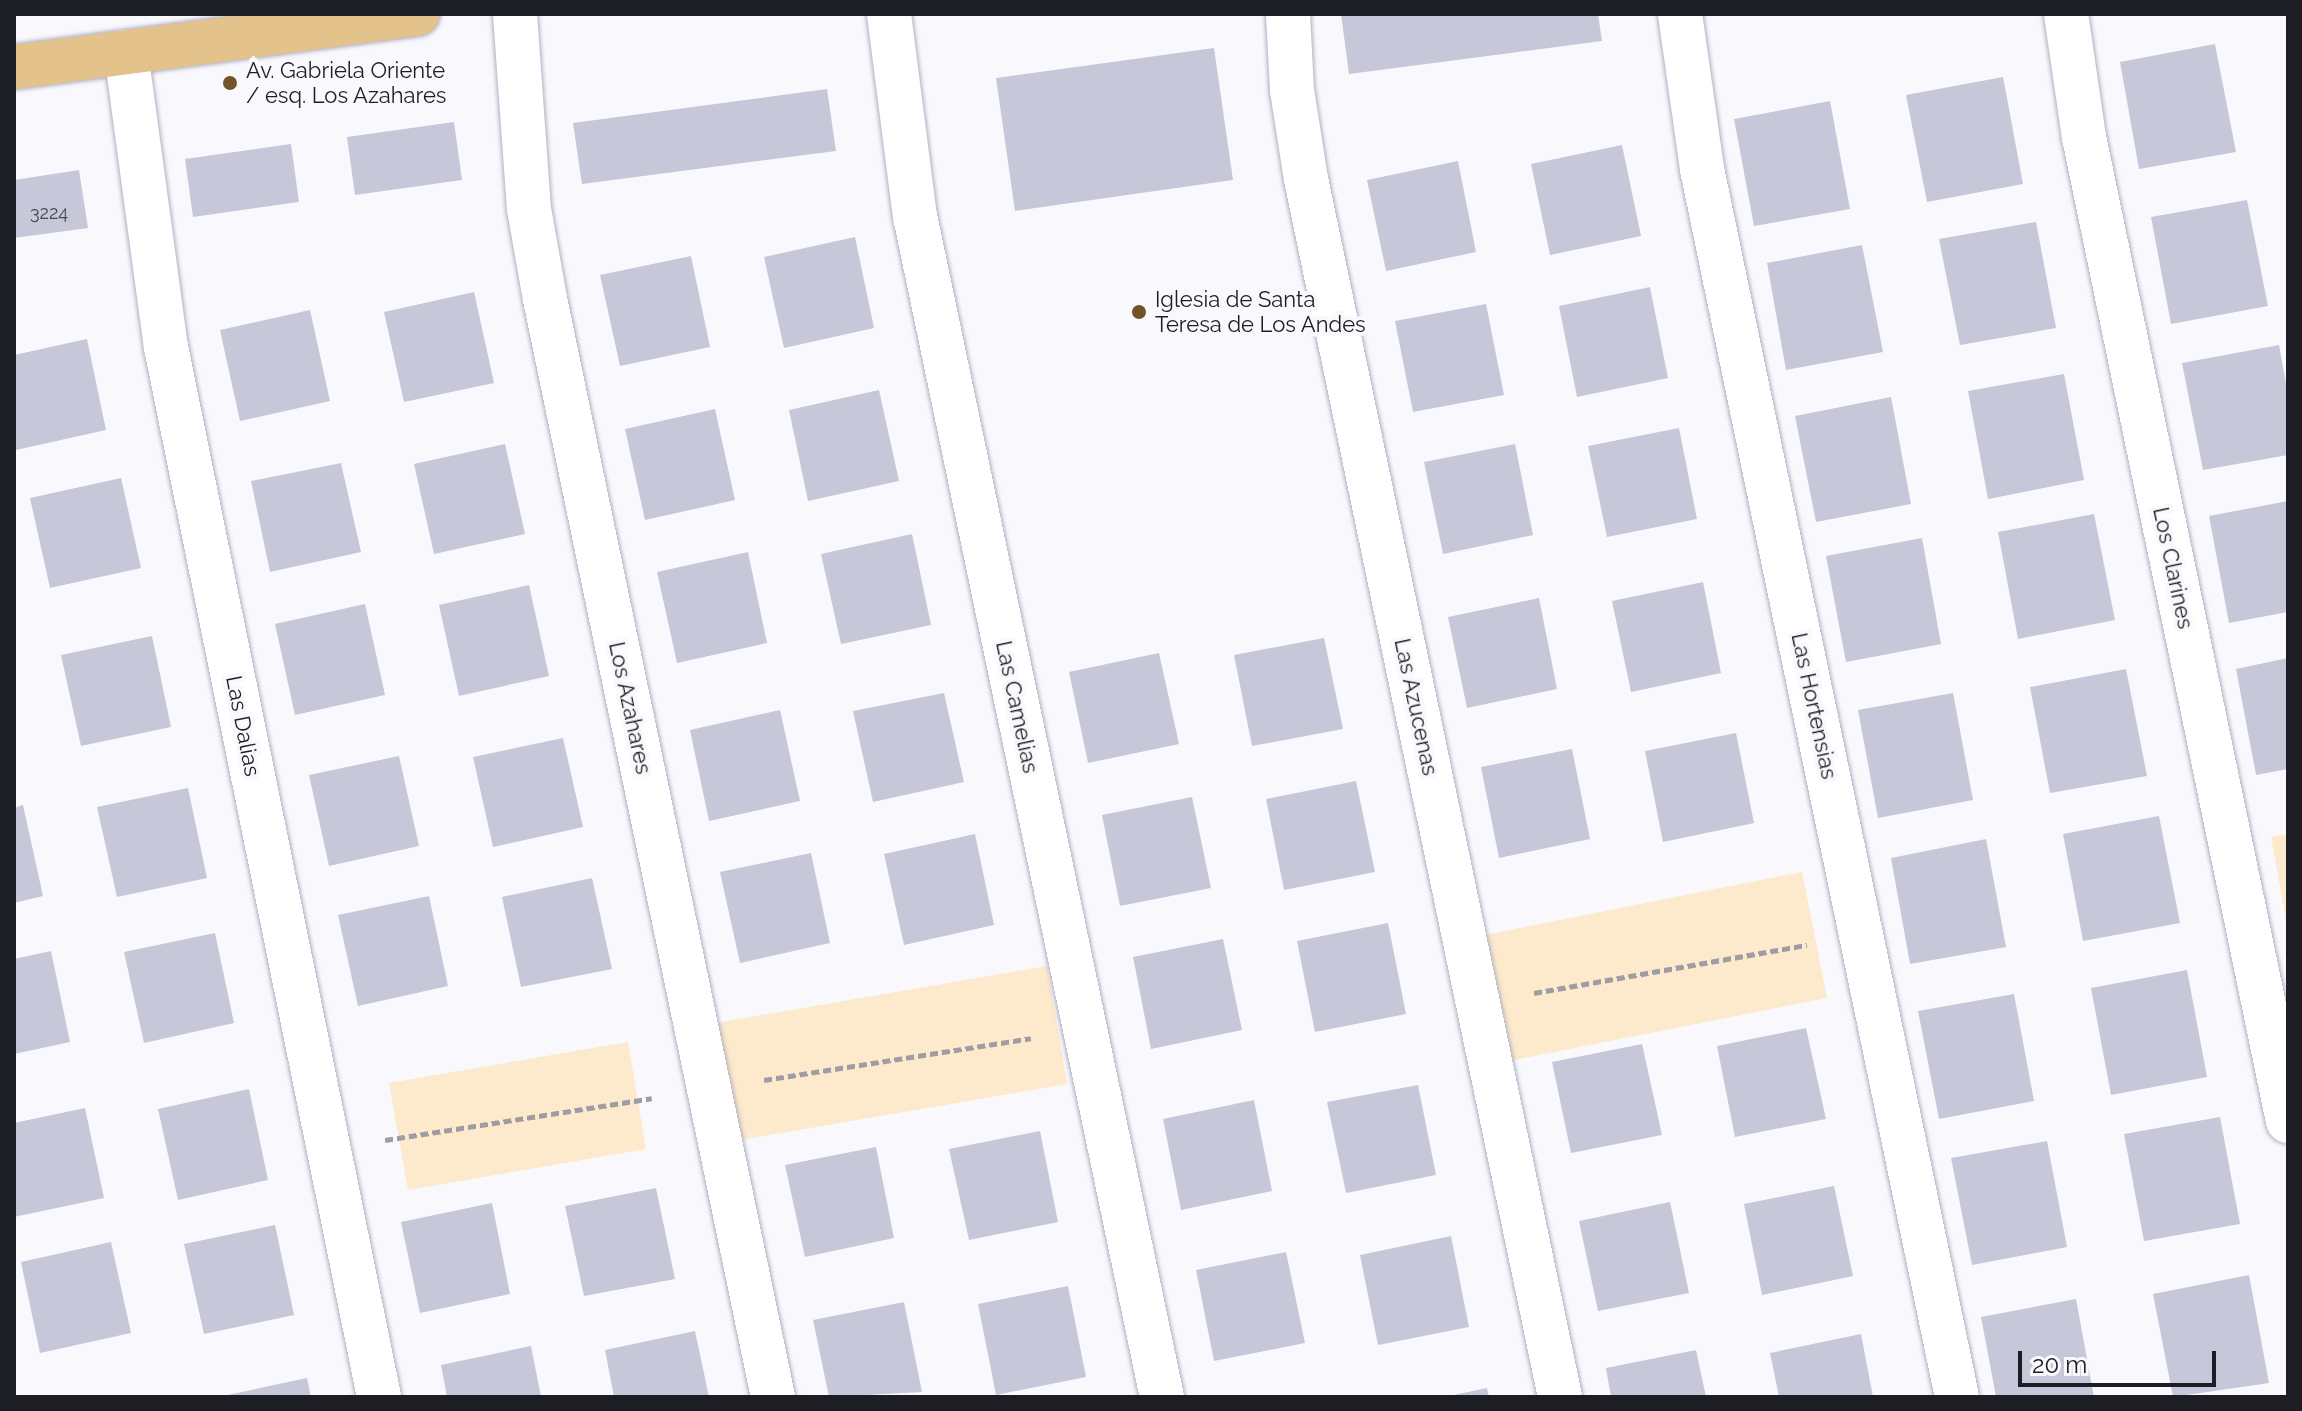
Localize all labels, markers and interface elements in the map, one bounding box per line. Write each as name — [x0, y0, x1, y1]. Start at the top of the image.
place label: Av. Gabriela Oriente / esq. Los Azahares — [246, 57, 447, 108]
marker: Av. Gabriela Oriente / esq. Los Azahares — [221, 74, 239, 92]
house number: 3224 — [30, 202, 68, 224]
place label: Iglesia de Santa Teresa de Los Andes — [1155, 286, 1366, 338]
marker: Iglesia de Santa Teresa de Los Andes — [1130, 303, 1148, 321]
street label: Los Clarines — [2147, 505, 2199, 631]
street label: Las Hortensias — [1786, 630, 1842, 782]
street label: Las Azucenas — [1389, 636, 1443, 778]
street label: Las Camelias — [990, 638, 1044, 776]
street label: Los Azahares — [603, 639, 657, 777]
street label: Las Dalias — [220, 673, 266, 779]
scale bar — [2022, 1335, 2220, 1385]
text: 20 m — [2032, 1350, 2087, 1379]

